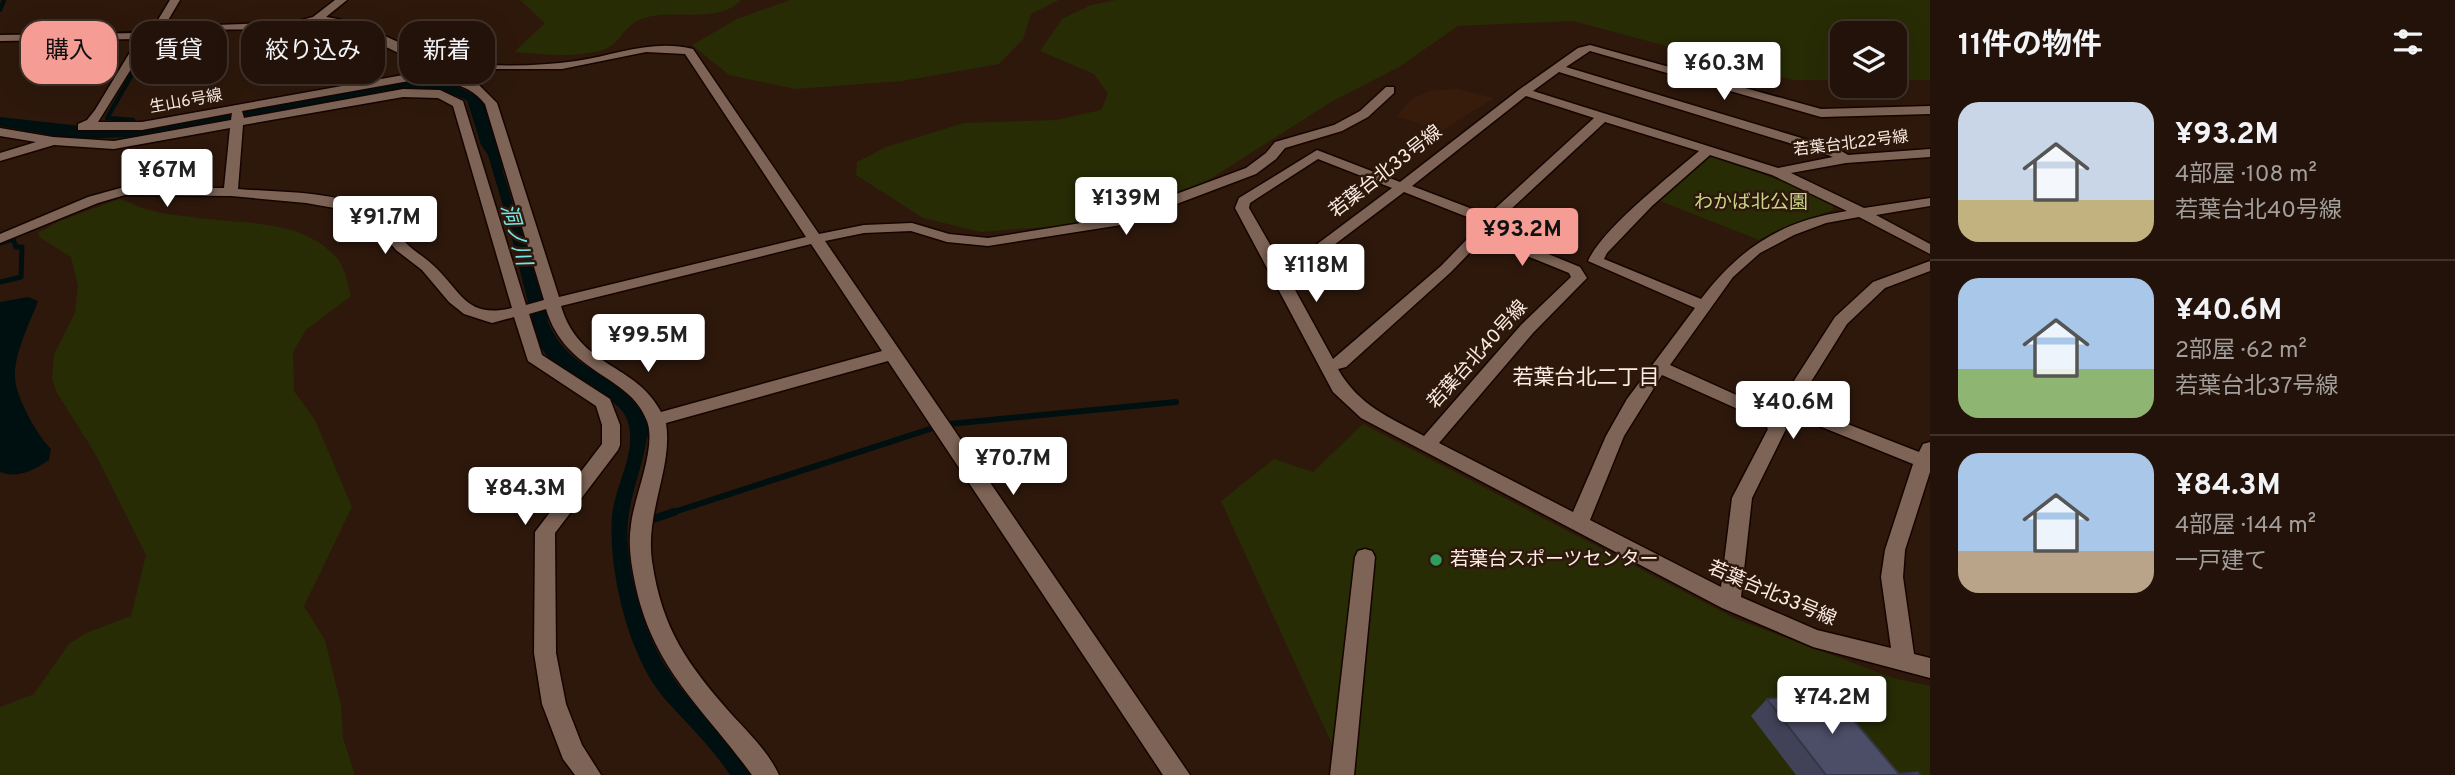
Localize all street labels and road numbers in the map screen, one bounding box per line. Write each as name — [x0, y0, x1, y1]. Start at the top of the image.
street label: 生山6号線 — [148, 86, 224, 118]
street label: 若葉台北33号線 — [1325, 120, 1447, 224]
street label: 若葉台北22号線 — [1792, 127, 1910, 161]
street label: 若葉台北40号線 — [1423, 296, 1533, 414]
street label: 若葉台北33号線 — [1704, 556, 1840, 632]

